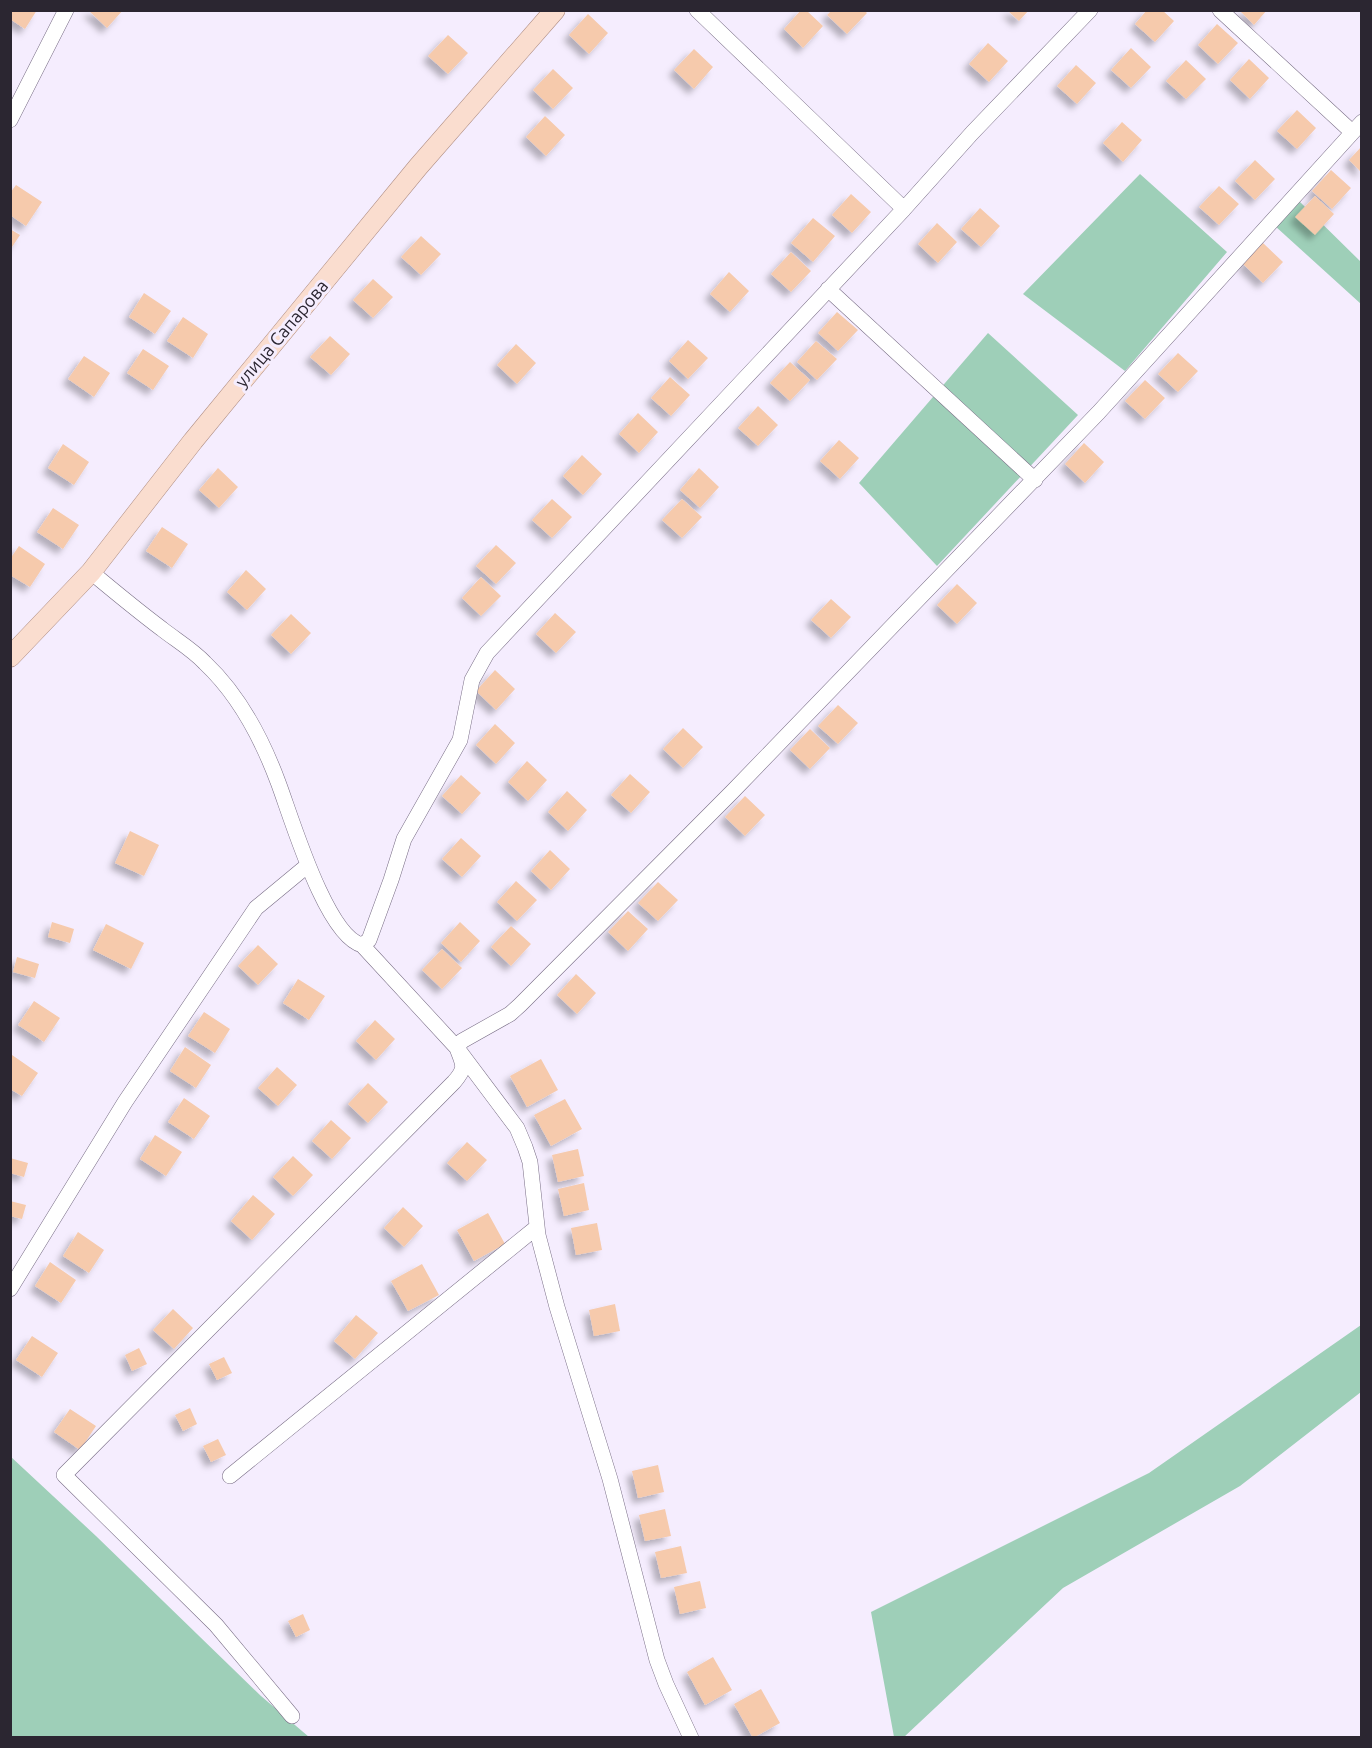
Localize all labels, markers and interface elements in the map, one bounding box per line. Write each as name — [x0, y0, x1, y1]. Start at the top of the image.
street label: улица Сапарова — [230, 275, 332, 391]

